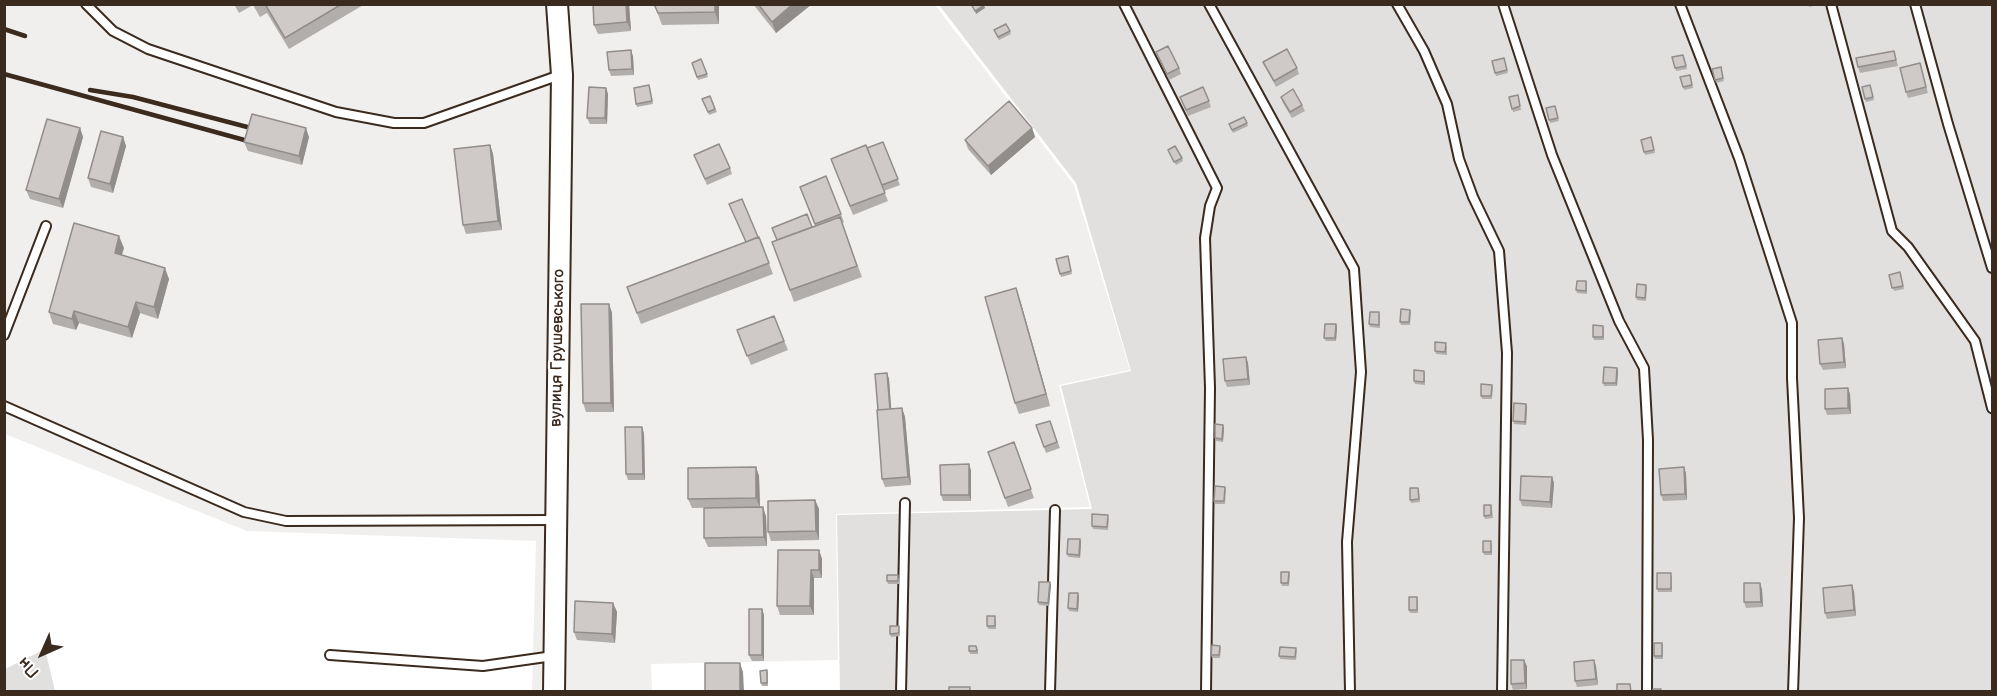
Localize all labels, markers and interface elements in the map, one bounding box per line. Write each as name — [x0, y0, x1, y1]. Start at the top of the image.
street label: вулиця Грушевського — [547, 269, 569, 427]
north arrow — [12, 624, 72, 684]
text: Пн — [15, 653, 43, 681]

